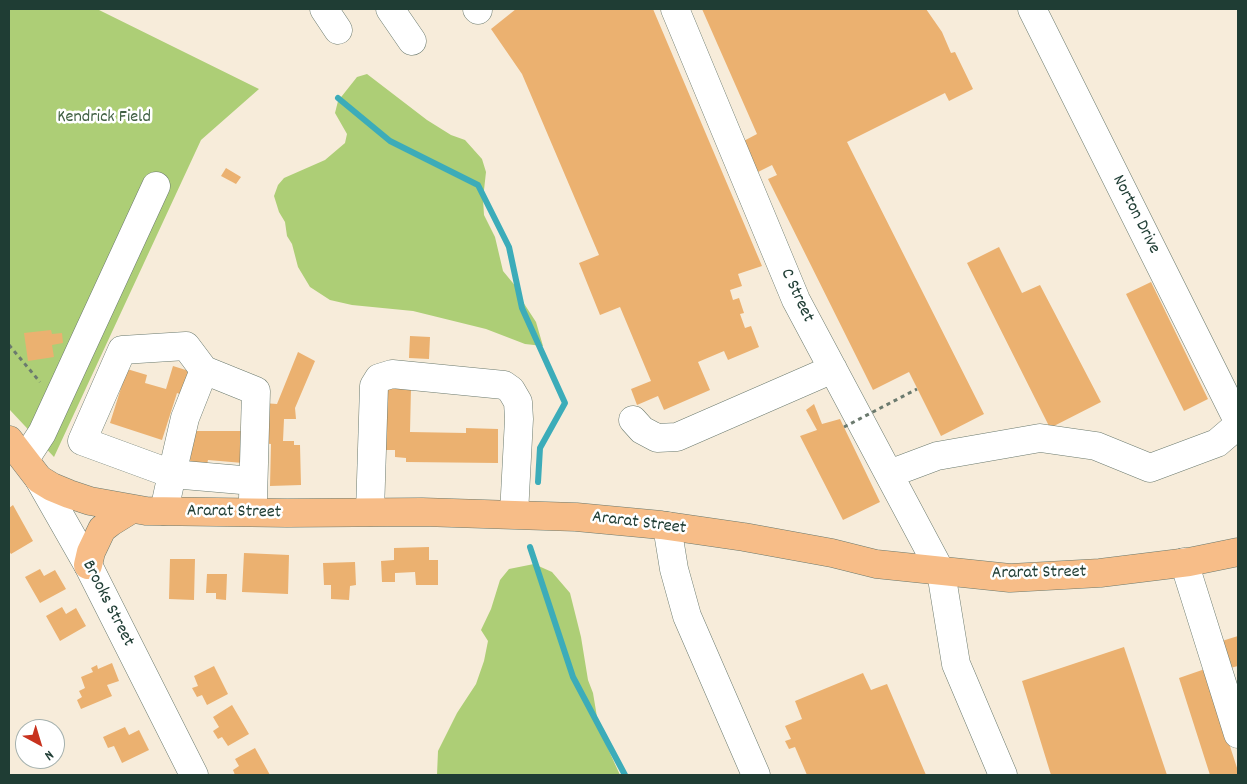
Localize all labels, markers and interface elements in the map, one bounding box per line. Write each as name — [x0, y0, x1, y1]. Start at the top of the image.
park label: Kendrick Field — [57, 108, 151, 130]
street label: Norton Drive — [1106, 172, 1164, 258]
street label: C Street — [774, 266, 818, 326]
street label: Ararat Street — [187, 501, 281, 525]
street label: Ararat Street — [591, 508, 687, 540]
street label: Brooks Street — [76, 557, 138, 651]
street label: Ararat Street — [992, 562, 1086, 586]
north arrow — [15, 719, 65, 769]
text: N — [40, 745, 58, 765]

